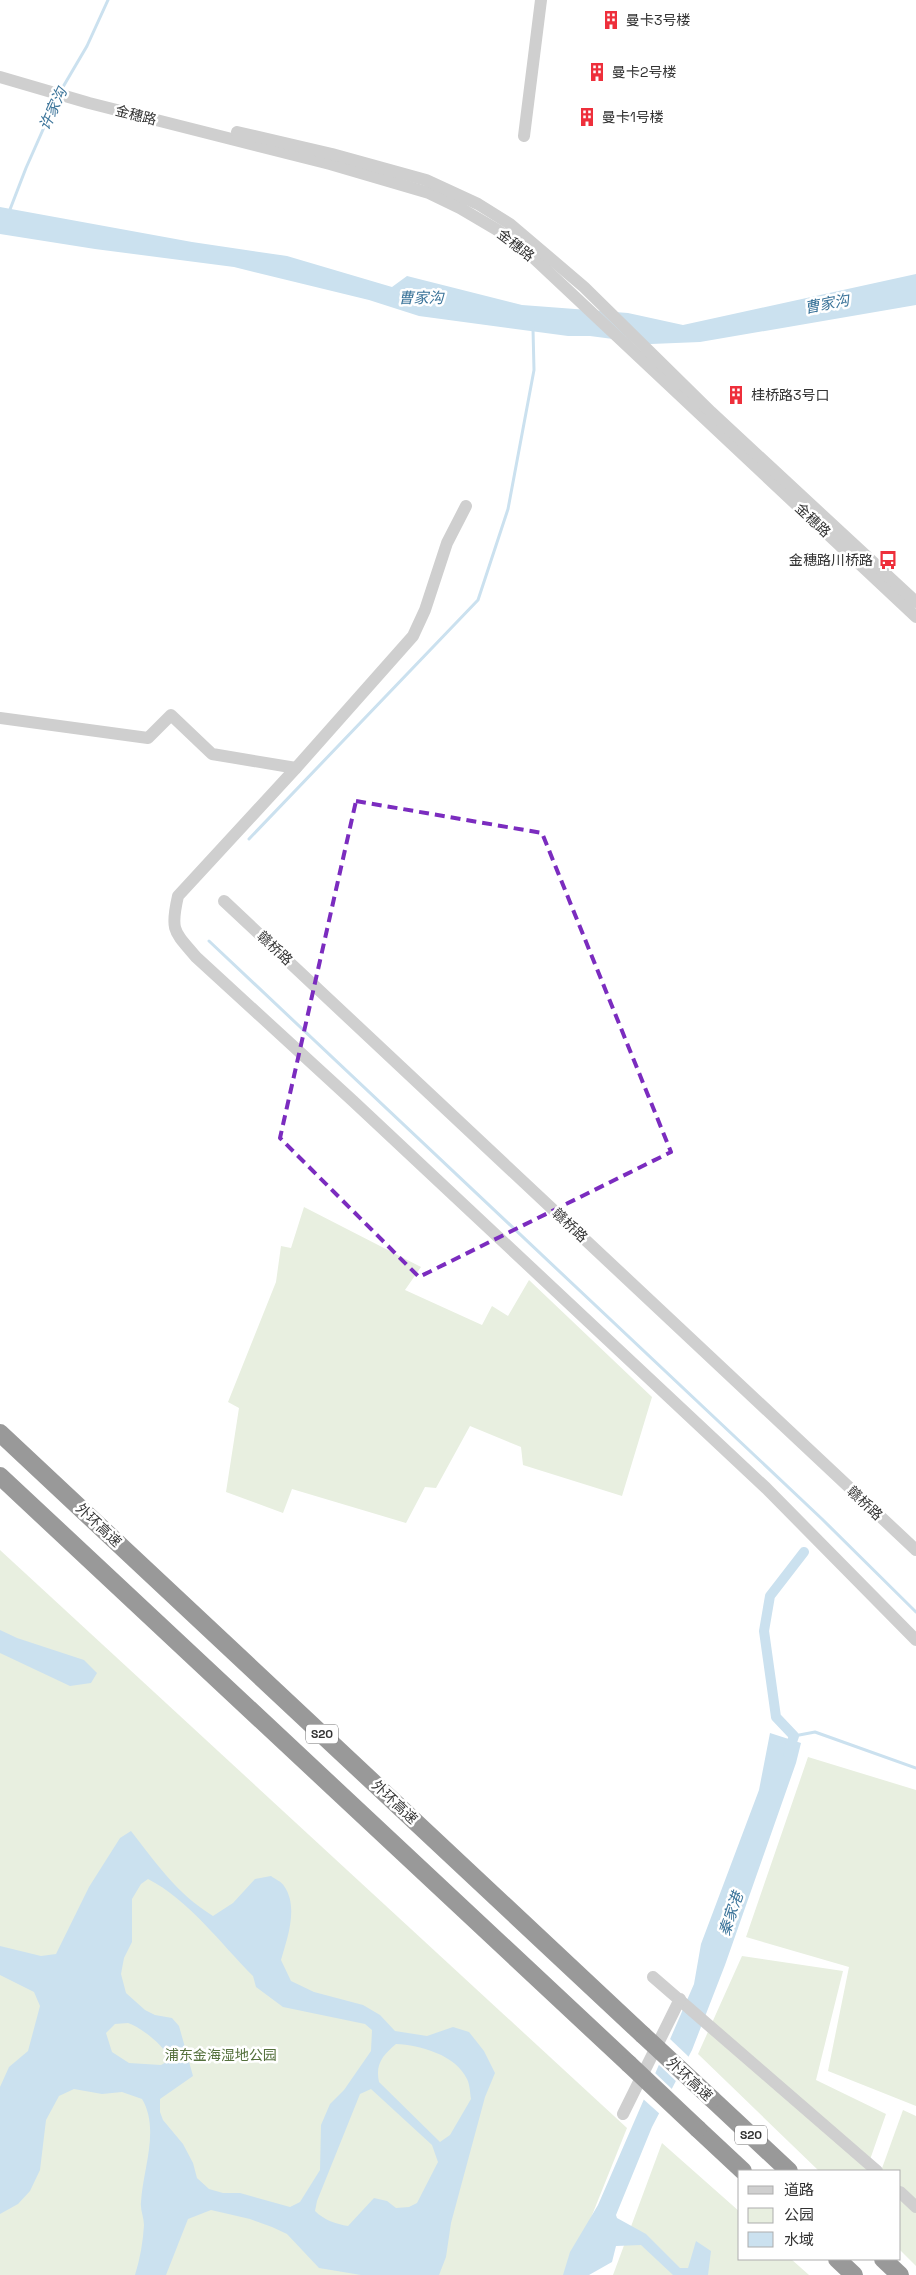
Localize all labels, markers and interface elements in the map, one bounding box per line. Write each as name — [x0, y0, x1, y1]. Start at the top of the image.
building icon: 曼卡3号楼 — [600, 9, 622, 31]
place label: 曼卡3号楼 — [626, 11, 690, 29]
building icon: 曼卡2号楼 — [586, 61, 608, 83]
place label: 曼卡2号楼 — [612, 63, 676, 81]
water label: 许家沟 — [34, 83, 72, 133]
street label: 金穗路 — [113, 101, 159, 129]
building icon: 曼卡1号楼 — [576, 106, 598, 128]
place label: 曼卡1号楼 — [602, 108, 664, 126]
street label: 金穗路 — [494, 225, 538, 265]
water label: 曹家沟 — [398, 288, 445, 307]
water label: 曹家沟 — [803, 290, 853, 317]
building icon: 桂桥路3号口 — [725, 384, 747, 406]
place label: 桂桥路3号口 — [751, 386, 829, 404]
street label: 金穗路 — [792, 499, 834, 541]
bus stop icon: 金穗路川桥路 — [877, 549, 899, 571]
place label: 金穗路川桥路 — [789, 551, 873, 569]
street label: 赣桥路 — [254, 927, 296, 969]
street label: 赣桥路 — [549, 1204, 591, 1246]
street label: 赣桥路 — [844, 1482, 886, 1524]
street label: 外环高速 — [72, 1499, 126, 1551]
road number: S20 — [306, 1725, 338, 1744]
street label: 外环高速 — [368, 1776, 422, 1828]
water label: 秦家港 — [714, 1888, 747, 1938]
park label: 浦东金海湿地公园 — [165, 2046, 277, 2064]
street label: 外环高速 — [663, 2053, 717, 2105]
road number: S20 — [735, 2126, 767, 2144]
legend — [738, 2170, 901, 2260]
text: 道路 — [784, 2180, 814, 2199]
text: 公园 — [784, 2205, 814, 2224]
text: 水域 — [784, 2230, 814, 2249]

